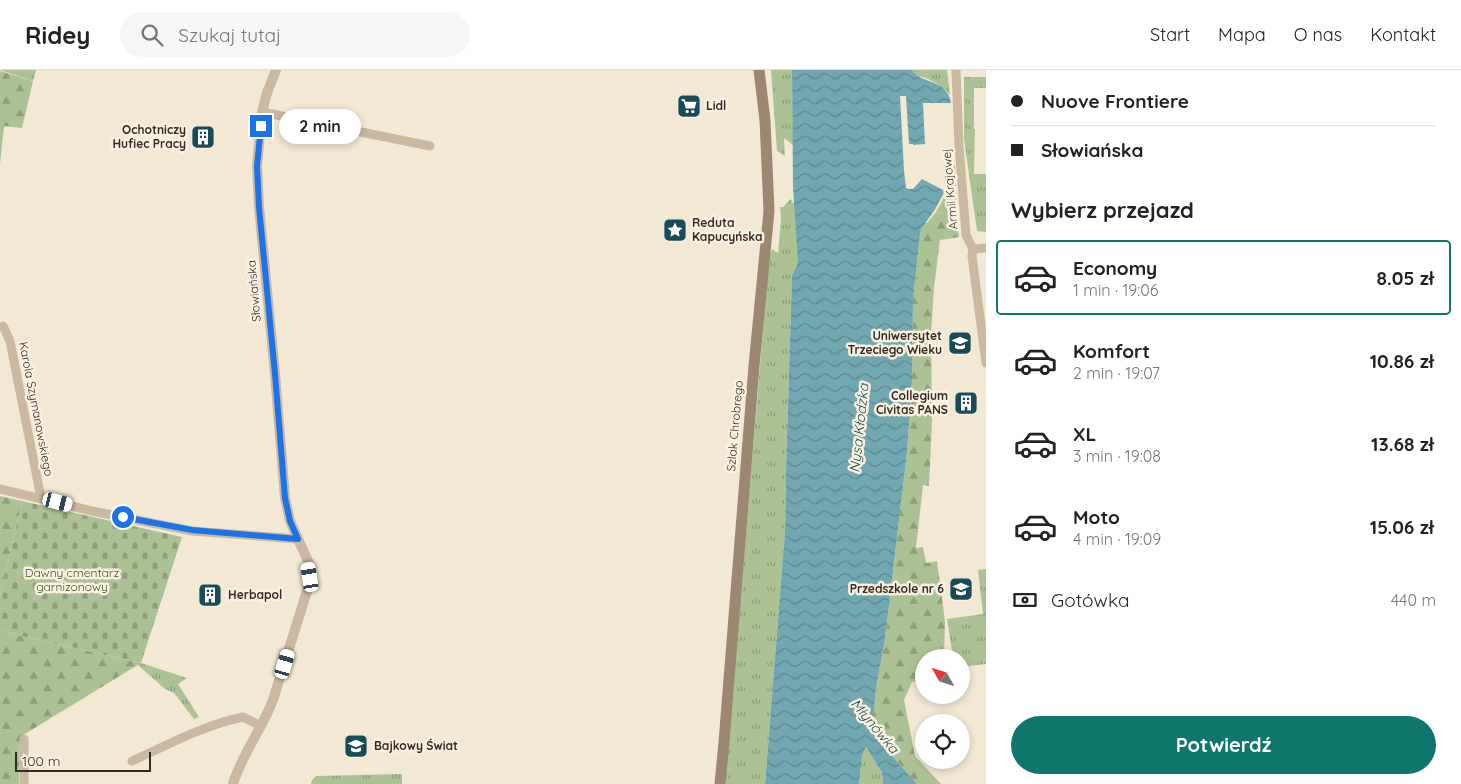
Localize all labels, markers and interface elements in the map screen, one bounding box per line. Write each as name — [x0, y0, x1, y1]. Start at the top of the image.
search box — [120, 12, 470, 57]
text: Ridey — [25, 20, 90, 50]
icon: search — [138, 21, 166, 49]
text: Szukaj tutaj — [178, 23, 281, 47]
text: Start — [1150, 23, 1190, 46]
text: Mapa — [1218, 23, 1266, 46]
text: O nas — [1294, 23, 1342, 46]
text: Kontakt — [1370, 23, 1436, 46]
text: Nuove Frontiere — [1041, 89, 1189, 113]
supermarket icon: Lidl — [676, 93, 702, 119]
place label: Lidl — [706, 98, 726, 113]
callout: 2 min — [278, 108, 361, 144]
route end — [250, 115, 272, 137]
text: 2 min — [299, 116, 341, 136]
place label: Ochotniczy Hufiec Pracy — [112, 122, 186, 151]
building icon: Ochotniczy Hufiec Pracy — [190, 124, 216, 150]
text: Słowiańska — [1041, 138, 1144, 162]
street label: Armii Krajowej — [938, 148, 961, 230]
text: Wybierz przejazd — [1011, 196, 1194, 224]
place label: Reduta Kapucyńska — [692, 215, 763, 244]
place icon: Reduta Kapucyńska — [662, 217, 688, 243]
icon: car — [1013, 255, 1058, 300]
text: Economy — [1073, 256, 1157, 280]
street label: Słowiańska — [243, 260, 264, 323]
text: 8.05 zł — [1377, 266, 1434, 290]
text: 1 min · 19:06 — [1073, 280, 1158, 300]
place label: Uniwersytet Trzeciego Wieku — [848, 328, 942, 357]
school or university icon: Uniwersytet Trzeciego Wieku — [947, 330, 973, 356]
icon: car — [1013, 338, 1058, 383]
text: Komfort — [1073, 339, 1150, 363]
street label: Karola Szymanowskiego — [16, 340, 57, 477]
text: 10.86 zł — [1370, 349, 1434, 373]
text: 2 min · 19:07 — [1073, 363, 1160, 383]
street label: Szlak Chrobrego — [723, 380, 746, 472]
water label: Nysa Kłodzka — [845, 381, 873, 473]
place label: Collegium Civitas PANS — [876, 388, 948, 417]
building icon: Collegium Civitas PANS — [953, 390, 979, 416]
icon: car — [1013, 421, 1058, 466]
text: XL — [1073, 422, 1096, 446]
text: 13.68 zł — [1371, 432, 1434, 456]
text: 3 min · 19:08 — [1073, 446, 1161, 466]
car — [41, 491, 74, 513]
icon: car — [1013, 504, 1058, 549]
text: Moto — [1073, 505, 1120, 529]
route start — [112, 506, 134, 528]
text: 15.06 zł — [1370, 515, 1434, 539]
text: 4 min · 19:09 — [1073, 529, 1161, 549]
car — [300, 561, 319, 593]
park label: Dawny cmentarz garnizonowy — [25, 565, 119, 594]
school or university icon: Przedszkole nr 6 — [948, 576, 974, 602]
place label: Przedszkole nr 6 — [850, 581, 944, 596]
building icon: Herbapol — [197, 582, 223, 608]
icon: cash — [1011, 586, 1039, 614]
place label: Herbapol — [228, 587, 282, 602]
text: Gotówka — [1051, 588, 1130, 612]
text: 440 m — [1391, 590, 1436, 610]
car — [273, 647, 296, 681]
north arrow — [915, 649, 970, 704]
map controls — [915, 649, 970, 769]
water label: Młynówka — [847, 695, 904, 758]
button: locate — [915, 714, 970, 769]
button: Potwierdź — [1011, 716, 1436, 774]
school or university icon: Bajkowy Świat — [343, 733, 369, 759]
place label: Bajkowy Świat — [374, 738, 458, 753]
scale bar — [15, 749, 151, 772]
text: 100 m — [22, 752, 60, 770]

